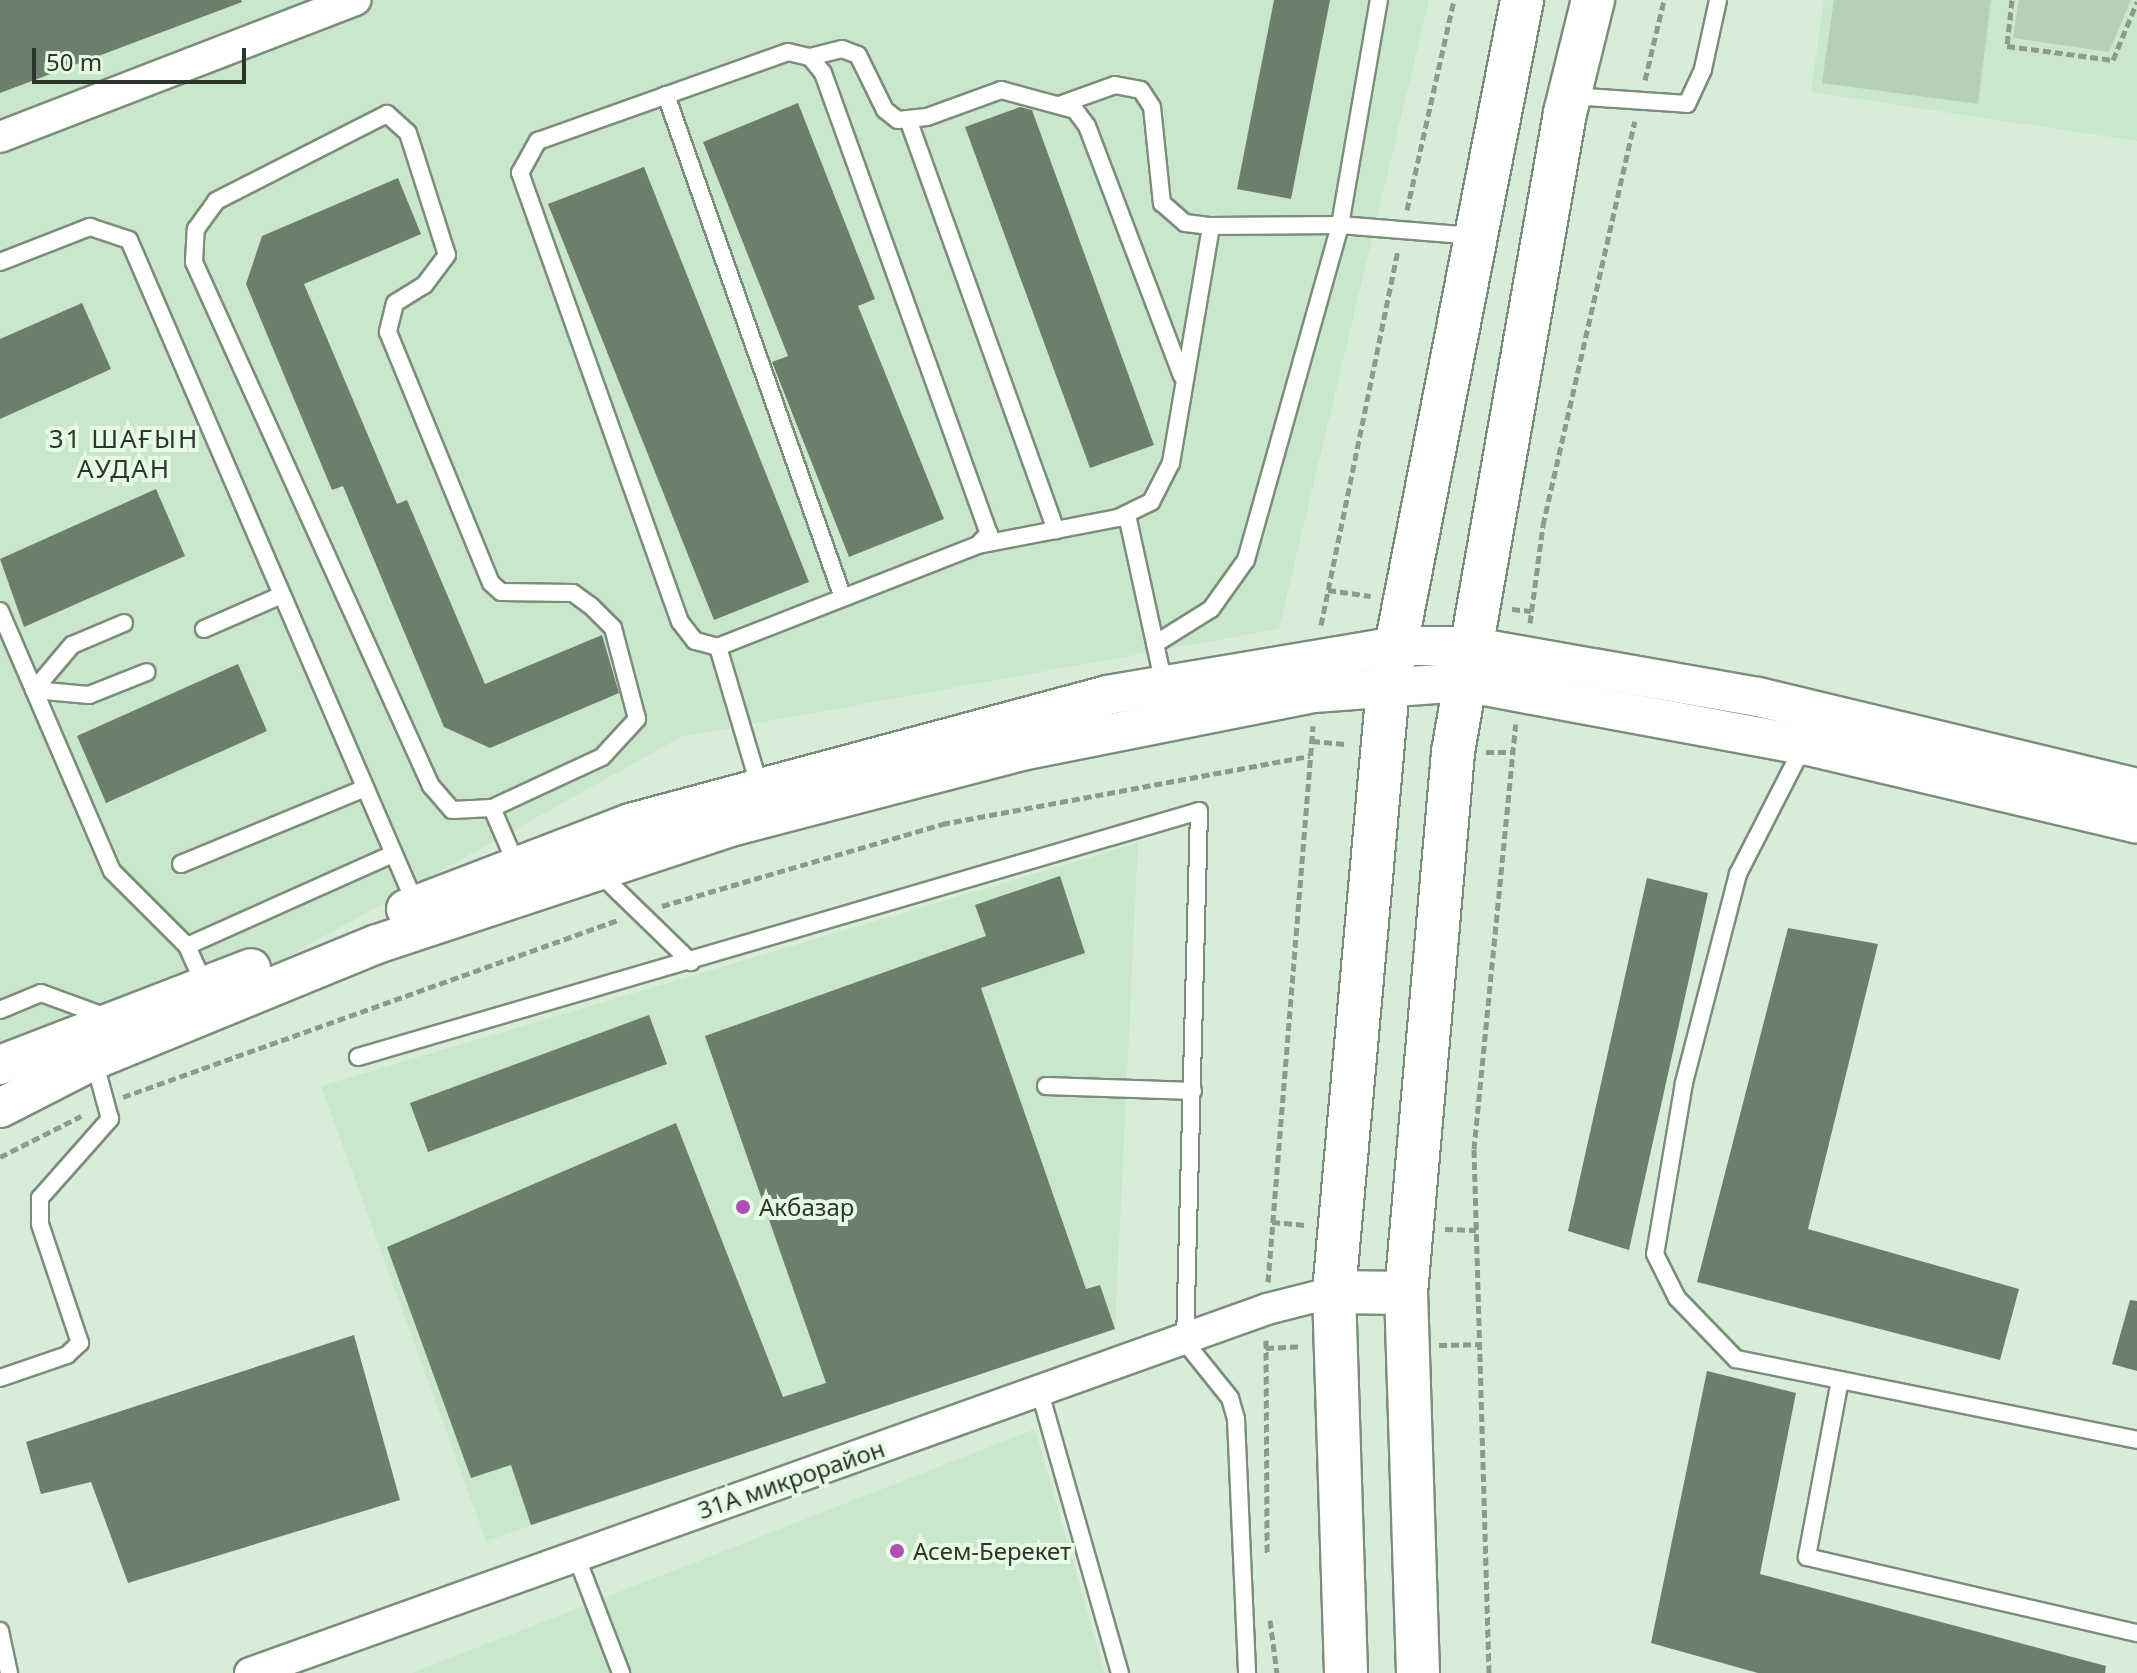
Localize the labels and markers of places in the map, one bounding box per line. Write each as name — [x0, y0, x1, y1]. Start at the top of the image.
place label: Акбазар — [759, 1193, 854, 1221]
marker: Акбазар — [734, 1198, 752, 1216]
place label: Асем-Берекет — [913, 1537, 1071, 1565]
marker: Асем-Берекет — [888, 1542, 906, 1560]

